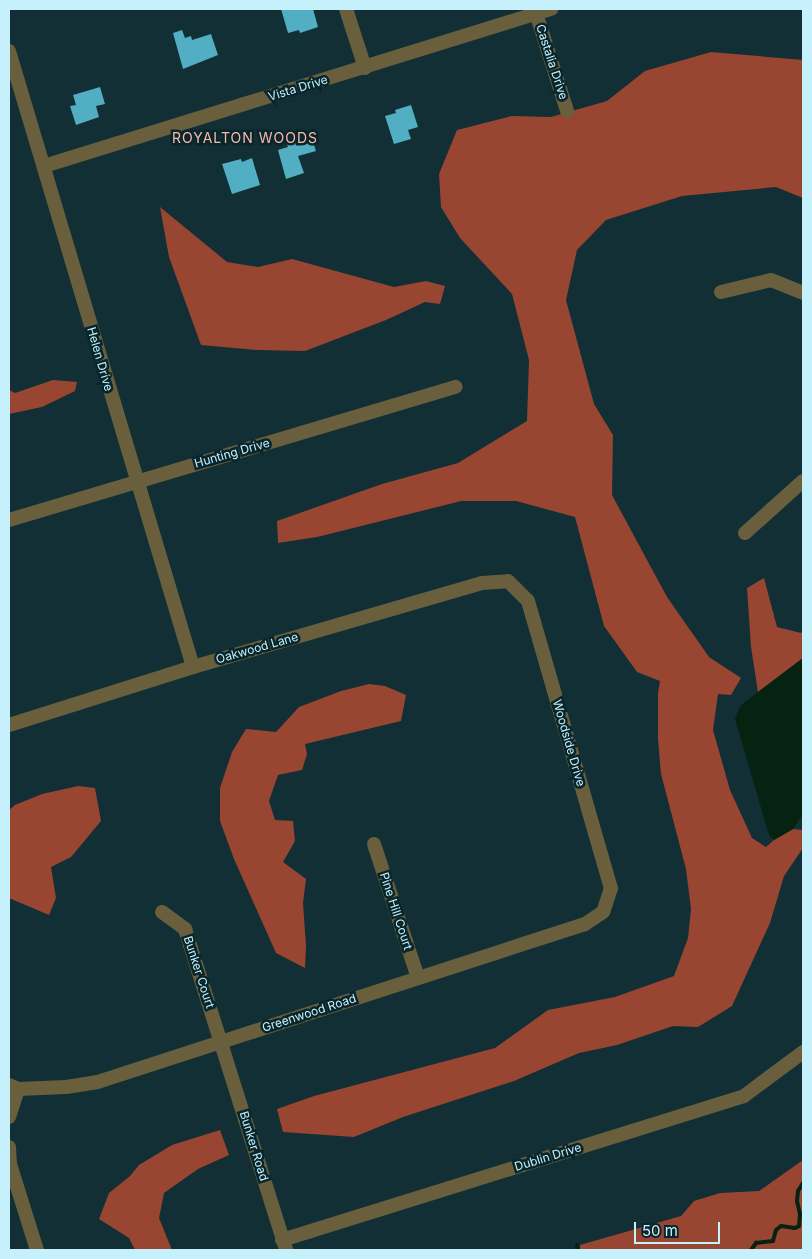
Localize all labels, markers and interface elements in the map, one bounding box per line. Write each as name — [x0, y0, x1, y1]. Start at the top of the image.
street label: Castalia Drive — [533, 23, 571, 101]
street label: Vista Drive — [267, 72, 329, 104]
district label: ROYALTON WOODS — [170, 130, 320, 146]
street label: Helen Drive — [84, 325, 116, 393]
street label: Hunting Drive — [193, 435, 271, 471]
street label: Oakwood Lane — [214, 629, 300, 667]
street label: Woodside Drive — [550, 698, 588, 788]
street label: Pine Hill Court — [377, 870, 415, 952]
street label: Bunker Court — [181, 934, 217, 1010]
street label: Greenwood Road — [260, 991, 358, 1035]
street label: Bunker Road — [237, 1109, 271, 1183]
street label: Dublin Drive — [513, 1140, 583, 1174]
scale bar — [637, 1212, 723, 1244]
text: 50 m — [642, 1221, 678, 1240]

